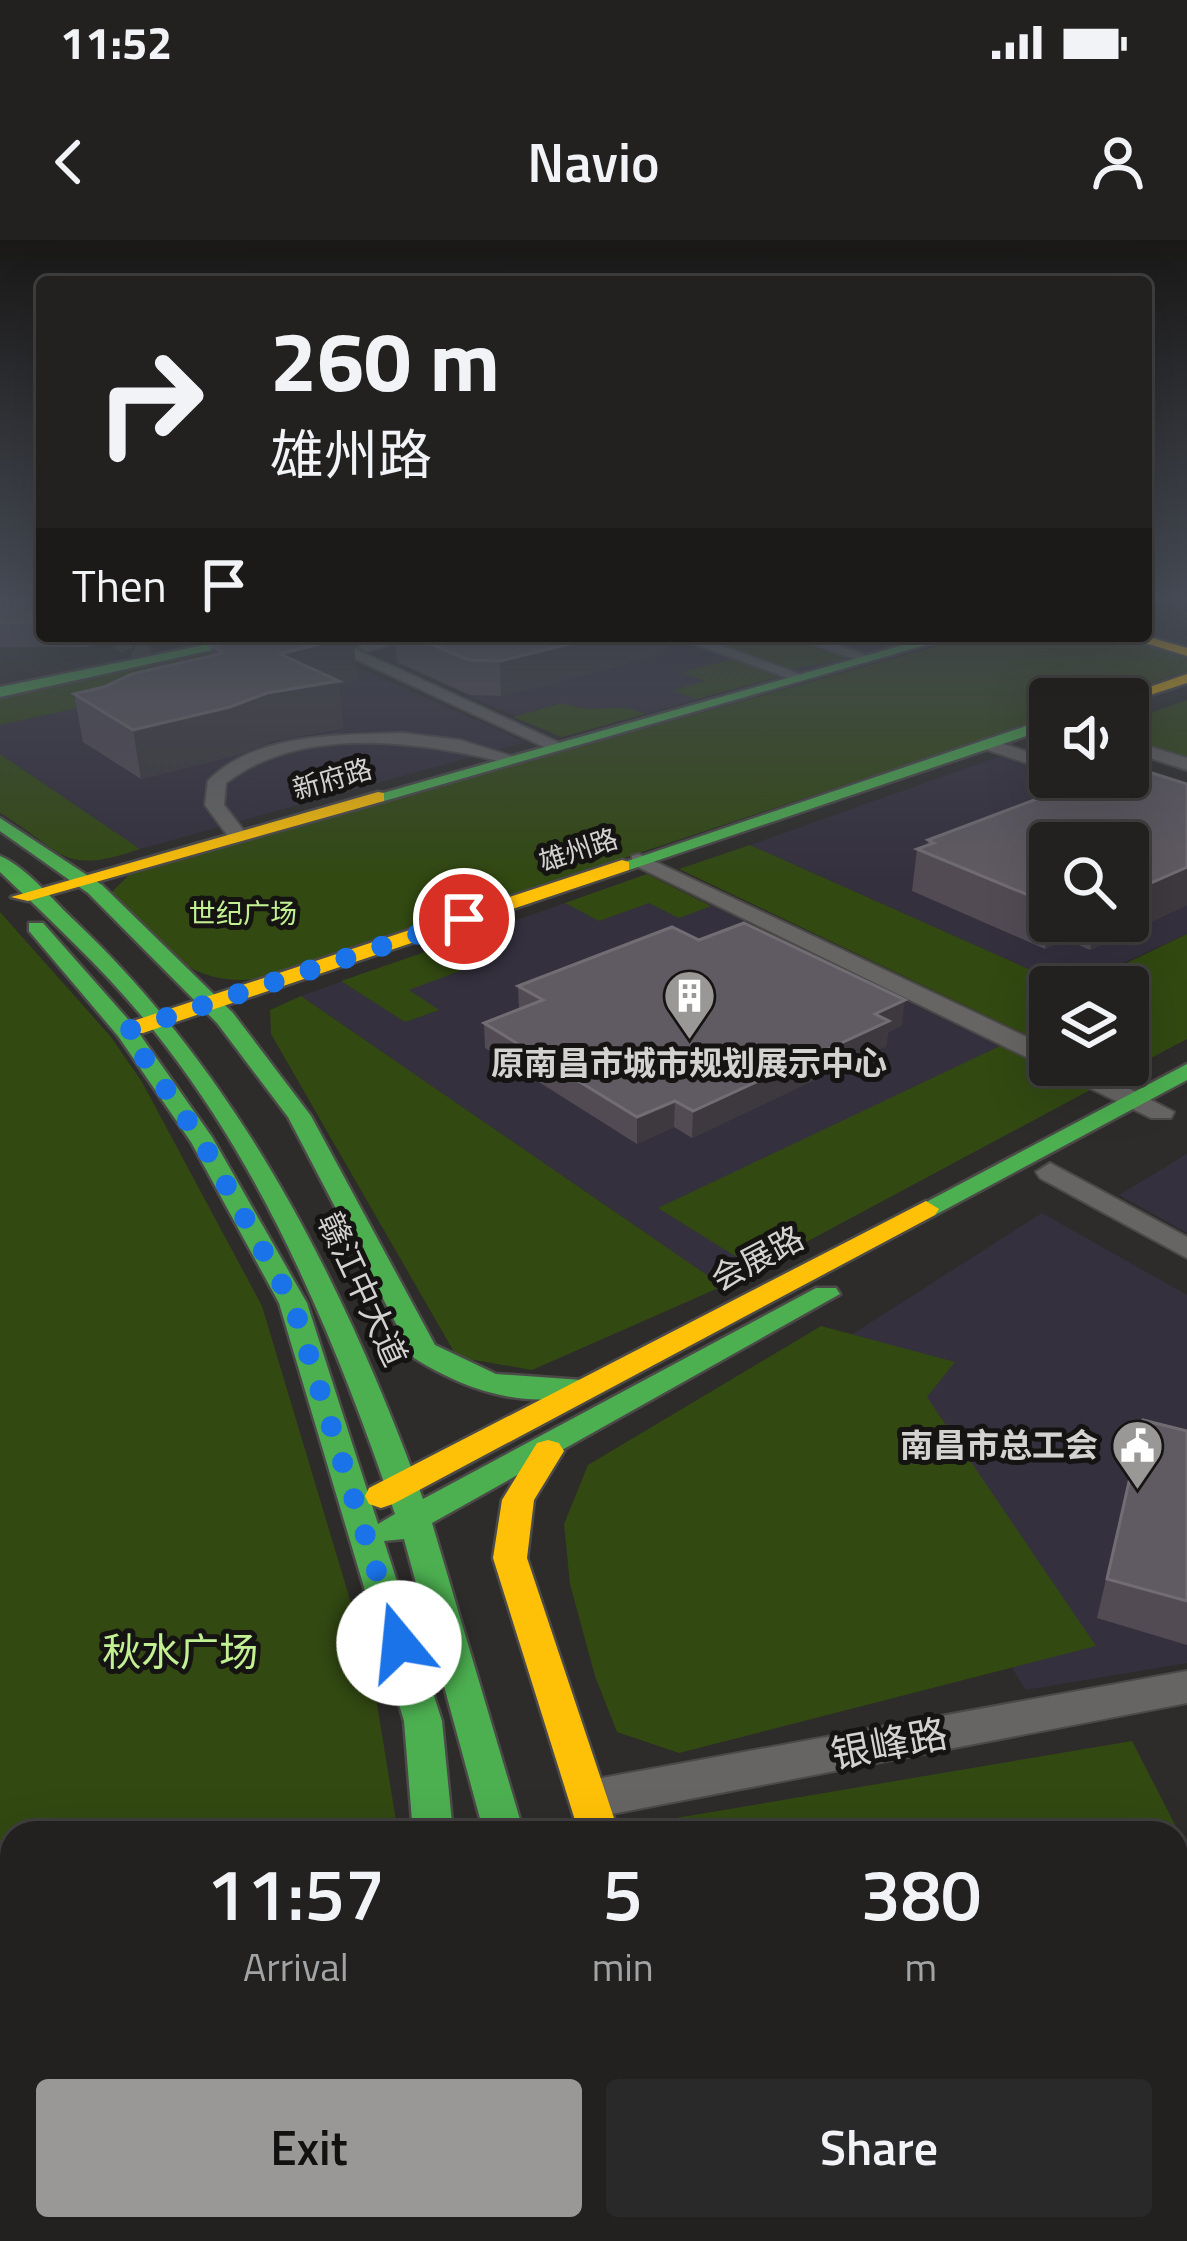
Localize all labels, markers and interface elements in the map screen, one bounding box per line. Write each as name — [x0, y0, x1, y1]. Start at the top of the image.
text: 11:52 — [60, 8, 172, 76]
text: Navio — [527, 121, 660, 203]
icon: back — [36, 129, 102, 195]
icon: person — [1085, 129, 1151, 195]
text: 260 m — [270, 296, 500, 424]
icon: right — [72, 324, 228, 480]
text: 雄州路 — [270, 413, 432, 495]
text: Then — [72, 551, 167, 619]
icon: arrive — [191, 552, 257, 618]
map controls — [1029, 678, 1149, 1086]
button: sound — [1029, 678, 1149, 798]
street label: 新府路 — [287, 747, 377, 809]
street label: 雄州路 — [533, 817, 623, 881]
button: search — [1029, 822, 1149, 942]
pin — [413, 868, 515, 970]
icon: arrive — [431, 886, 497, 952]
park label: 世纪广场 — [189, 892, 297, 933]
button: layers — [1029, 966, 1149, 1086]
building icon: 原南昌市城市规划展示中心 — [661, 968, 717, 1042]
place label: 原南昌市城市规划展示中心 — [491, 1038, 887, 1088]
street label: 赣江中大道 — [305, 1204, 421, 1374]
street label: 会展路 — [702, 1213, 812, 1303]
public building icon: 南昌市总工会 — [1109, 1417, 1165, 1491]
place label: 南昌市总工会 — [900, 1420, 1098, 1470]
position arrow — [336, 1580, 462, 1706]
park label: 秋水广场 — [102, 1622, 258, 1681]
street label: 银峰路 — [826, 1703, 952, 1783]
text: 11:57 — [207, 1838, 385, 1948]
text: 5 — [603, 1838, 643, 1948]
text: 380 — [860, 1838, 981, 1948]
text: Arrival — [243, 1937, 349, 1996]
text: min — [592, 1937, 654, 1996]
text: m — [905, 1937, 937, 1996]
button: Exit — [36, 2079, 582, 2217]
button: Share — [606, 2079, 1152, 2217]

